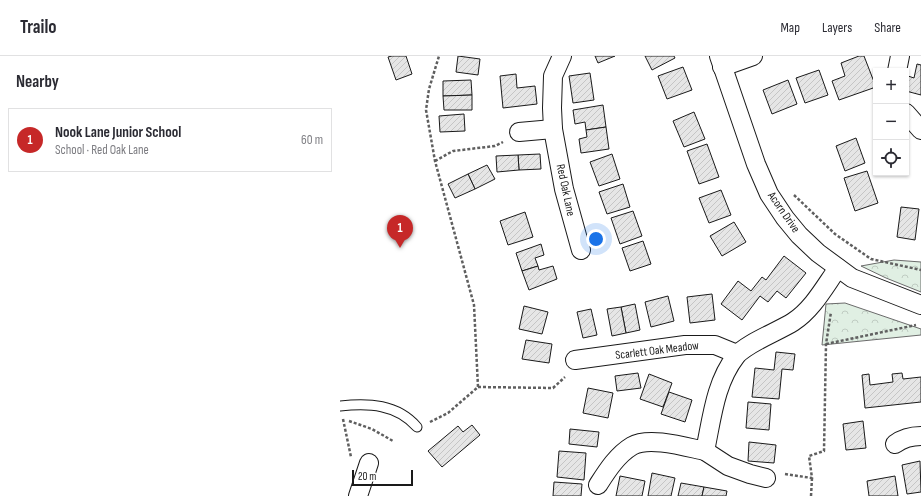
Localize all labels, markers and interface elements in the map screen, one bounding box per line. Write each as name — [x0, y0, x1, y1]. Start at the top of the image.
text: Trailo — [20, 16, 57, 39]
text: Map — [780, 19, 800, 36]
text: Layers — [822, 19, 852, 36]
text: Share — [874, 19, 901, 36]
map controls — [873, 68, 909, 176]
button: + — [873, 68, 909, 104]
text: Nearby — [16, 72, 59, 92]
button: − — [873, 104, 909, 140]
text: Nook Lane Junior School — [55, 123, 181, 142]
text: 1 — [27, 132, 33, 148]
text: 60 m — [301, 132, 323, 148]
button: locate — [873, 140, 909, 176]
text: School · Red Oak Lane — [55, 142, 149, 158]
street label: Red Oak Lane — [553, 163, 578, 218]
street label: Acorn Drive — [764, 188, 803, 236]
pin: 1 — [387, 215, 413, 248]
your location — [586, 229, 606, 249]
street label: Scarlett Oak Meadow — [614, 338, 700, 363]
scale bar — [352, 468, 413, 487]
text: 20 m — [358, 470, 376, 483]

